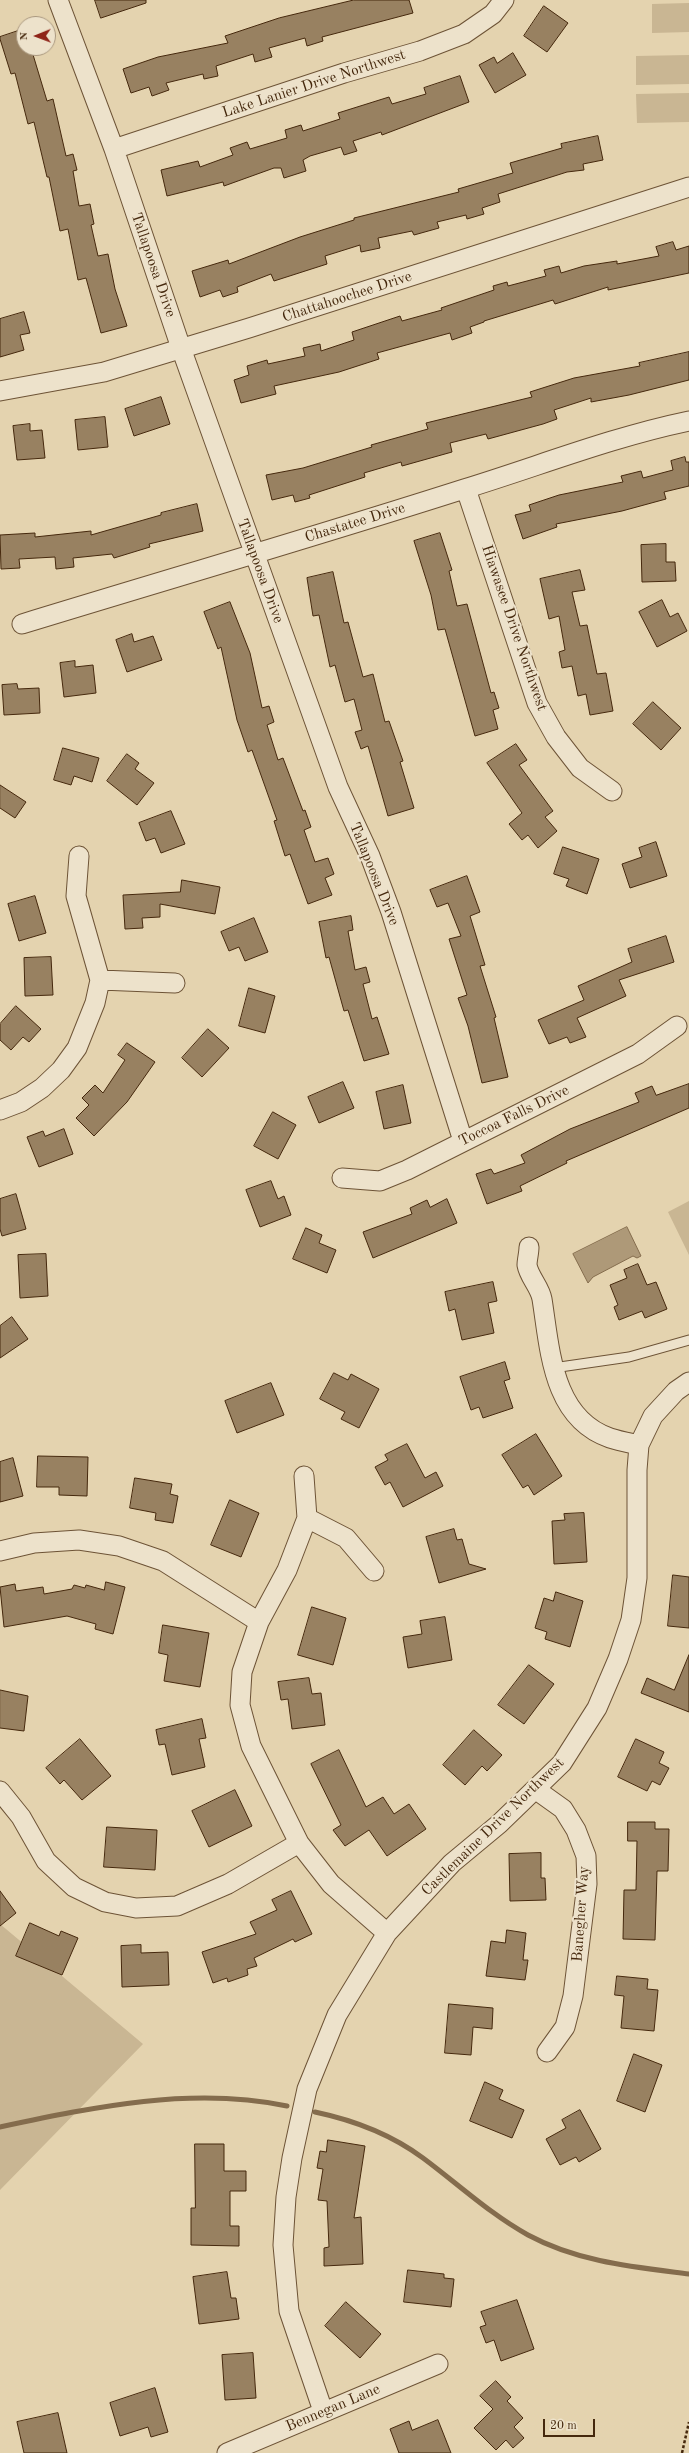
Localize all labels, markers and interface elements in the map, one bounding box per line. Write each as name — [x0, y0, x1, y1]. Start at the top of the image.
north arrow — [16, 16, 56, 56]
text: N — [19, 32, 30, 40]
street label: Lake Lanier Drive Northwest — [220, 46, 408, 122]
street label: Tallapoosa Drive — [127, 210, 179, 320]
street label: Chattahoochee Drive — [280, 268, 414, 326]
street label: Chastatee Drive — [303, 499, 407, 547]
street label: Tallapoosa Drive — [233, 516, 287, 626]
street label: Hiawasee Drive Northwest — [477, 543, 551, 713]
street label: Tallapoosa Drive — [345, 820, 403, 928]
street label: Toccoa Falls Drive — [456, 1081, 572, 1151]
street label: Castlemaine Drive Northwest — [418, 1754, 568, 1900]
street label: Banegher Way — [569, 1865, 593, 1963]
street label: Bennegan Lane — [283, 2380, 383, 2436]
scale bar — [545, 2411, 597, 2437]
text: 20 m — [550, 2420, 577, 2432]

